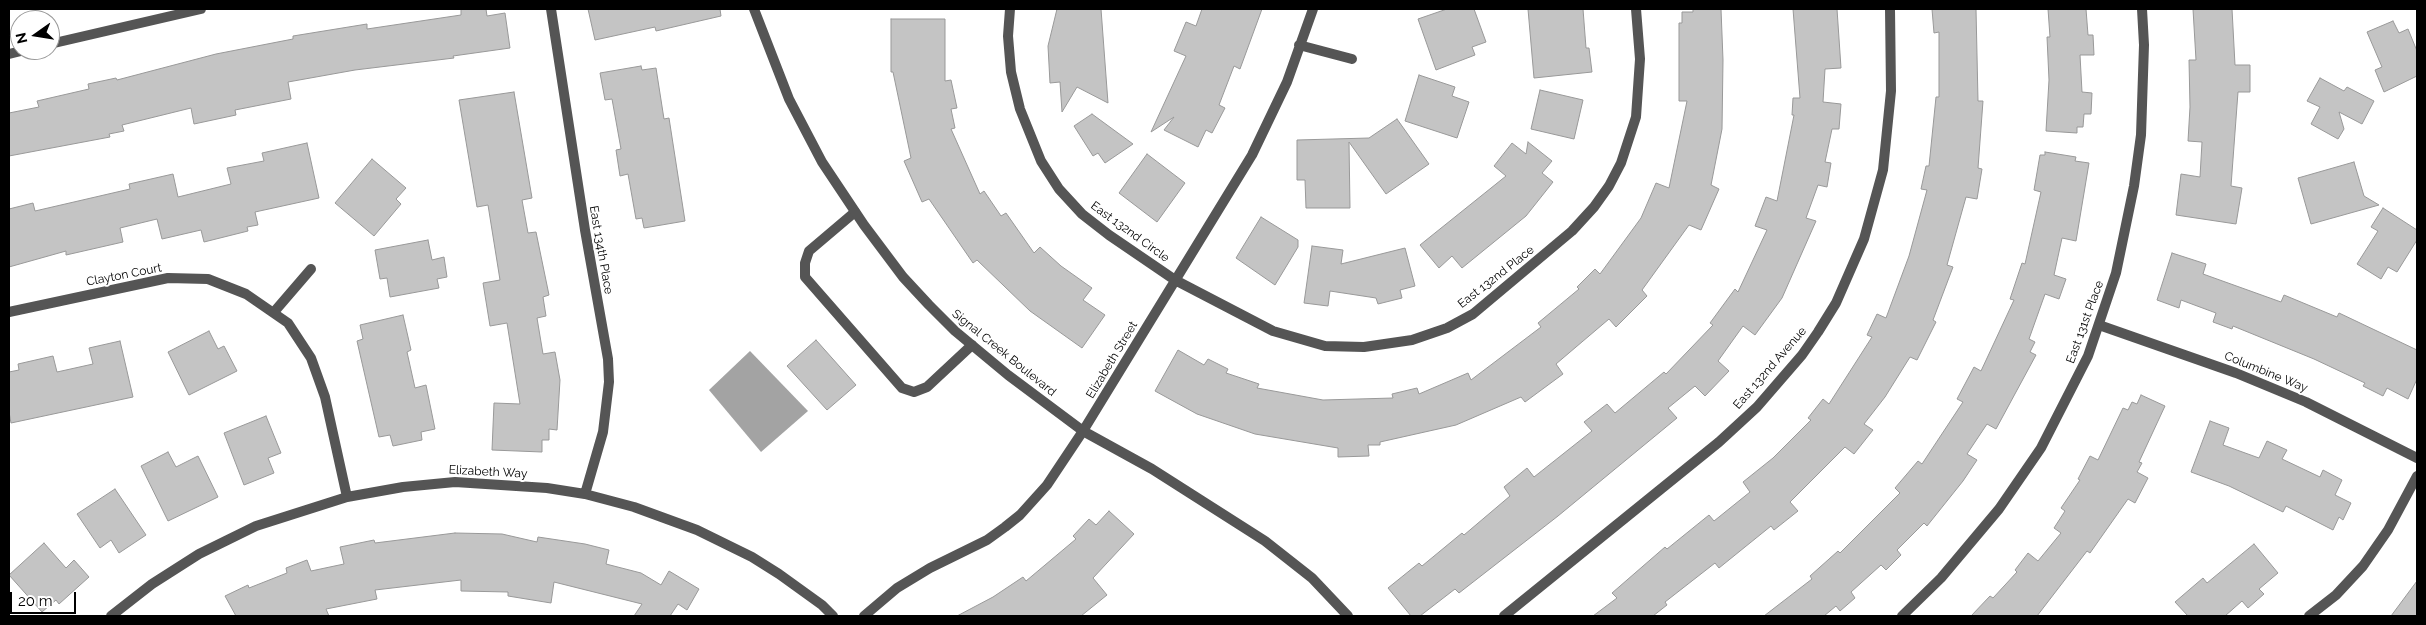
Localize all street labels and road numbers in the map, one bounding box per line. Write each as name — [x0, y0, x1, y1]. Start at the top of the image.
street label: East 132nd Circle — [1088, 199, 1172, 265]
street label: East 134th Place — [586, 205, 616, 295]
street label: East 132nd Place — [1455, 243, 1537, 311]
street label: Clayton Court — [85, 261, 163, 289]
street label: East 131st Place — [2063, 279, 2107, 365]
street label: Signal Creek Boulevard — [949, 307, 1059, 399]
street label: Elizabeth Street — [1083, 319, 1141, 401]
street label: East 132nd Avenue — [1730, 324, 1810, 412]
street label: Columbine Way — [2222, 349, 2310, 395]
street label: Elizabeth Way — [448, 463, 528, 481]

